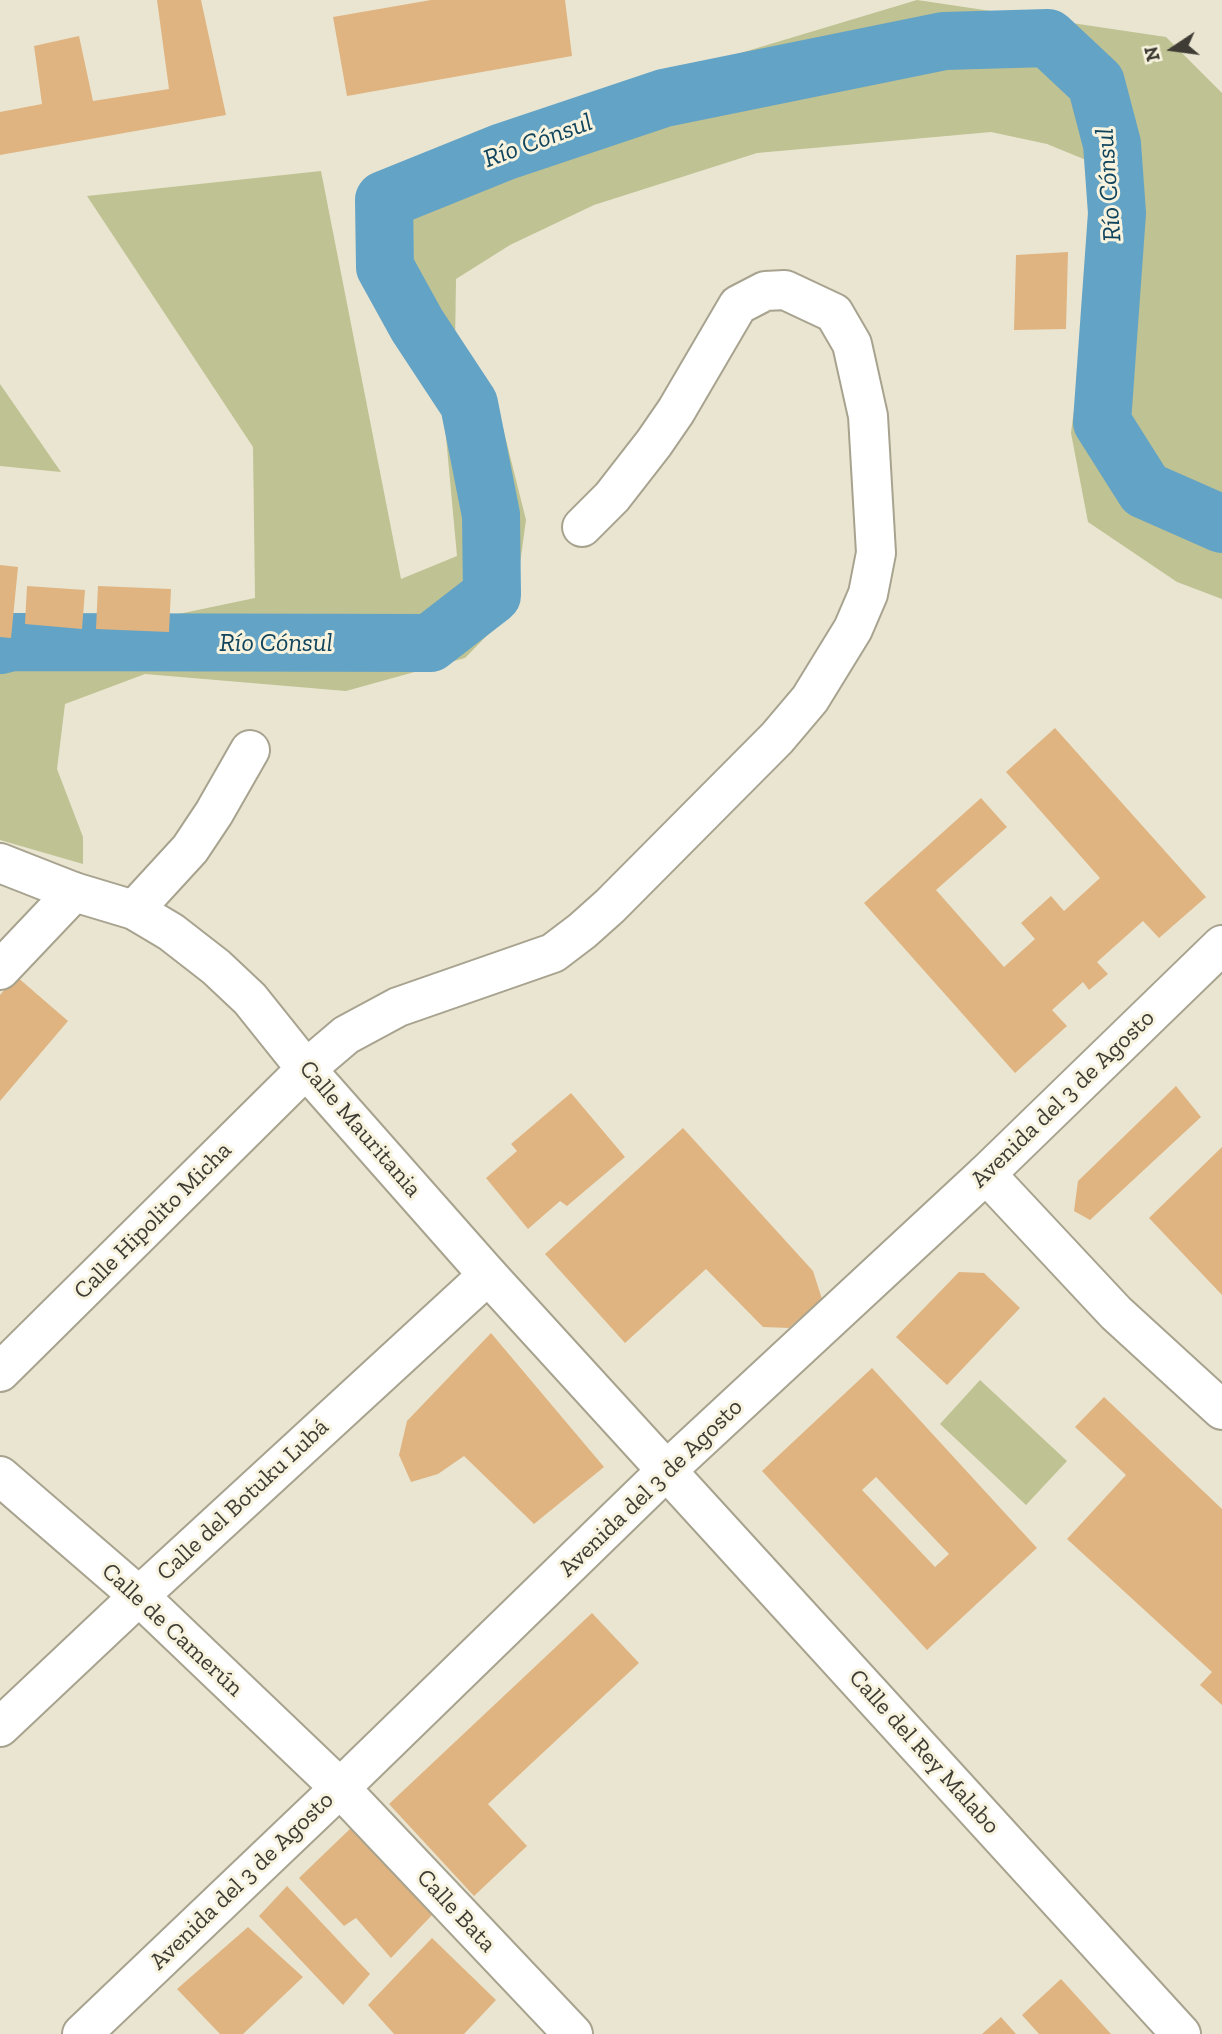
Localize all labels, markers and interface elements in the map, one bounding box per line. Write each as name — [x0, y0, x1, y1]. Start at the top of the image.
north arrow — [1138, 14, 1208, 84]
text: N — [1139, 44, 1165, 63]
water label: Río Cónsul — [479, 107, 597, 175]
water label: Río Cónsul — [1089, 127, 1129, 243]
water label: Río Cónsul — [219, 628, 333, 660]
street label: Avenida del 3 de Agosto — [965, 1004, 1161, 1194]
street label: Calle Mauritania — [293, 1055, 427, 1203]
street label: Calle Hipolito Micha — [68, 1136, 238, 1306]
street label: Avenida del 3 de Agosto — [553, 1393, 749, 1583]
street label: Calle del Botuku Lubá — [151, 1413, 335, 1587]
street label: Calle de Camerún — [95, 1557, 249, 1703]
street label: Calle del Rey Malabo — [843, 1664, 1005, 1840]
street label: Avenida del 3 de Agosto — [144, 1786, 340, 1976]
street label: Calle Bata — [410, 1863, 502, 1959]

